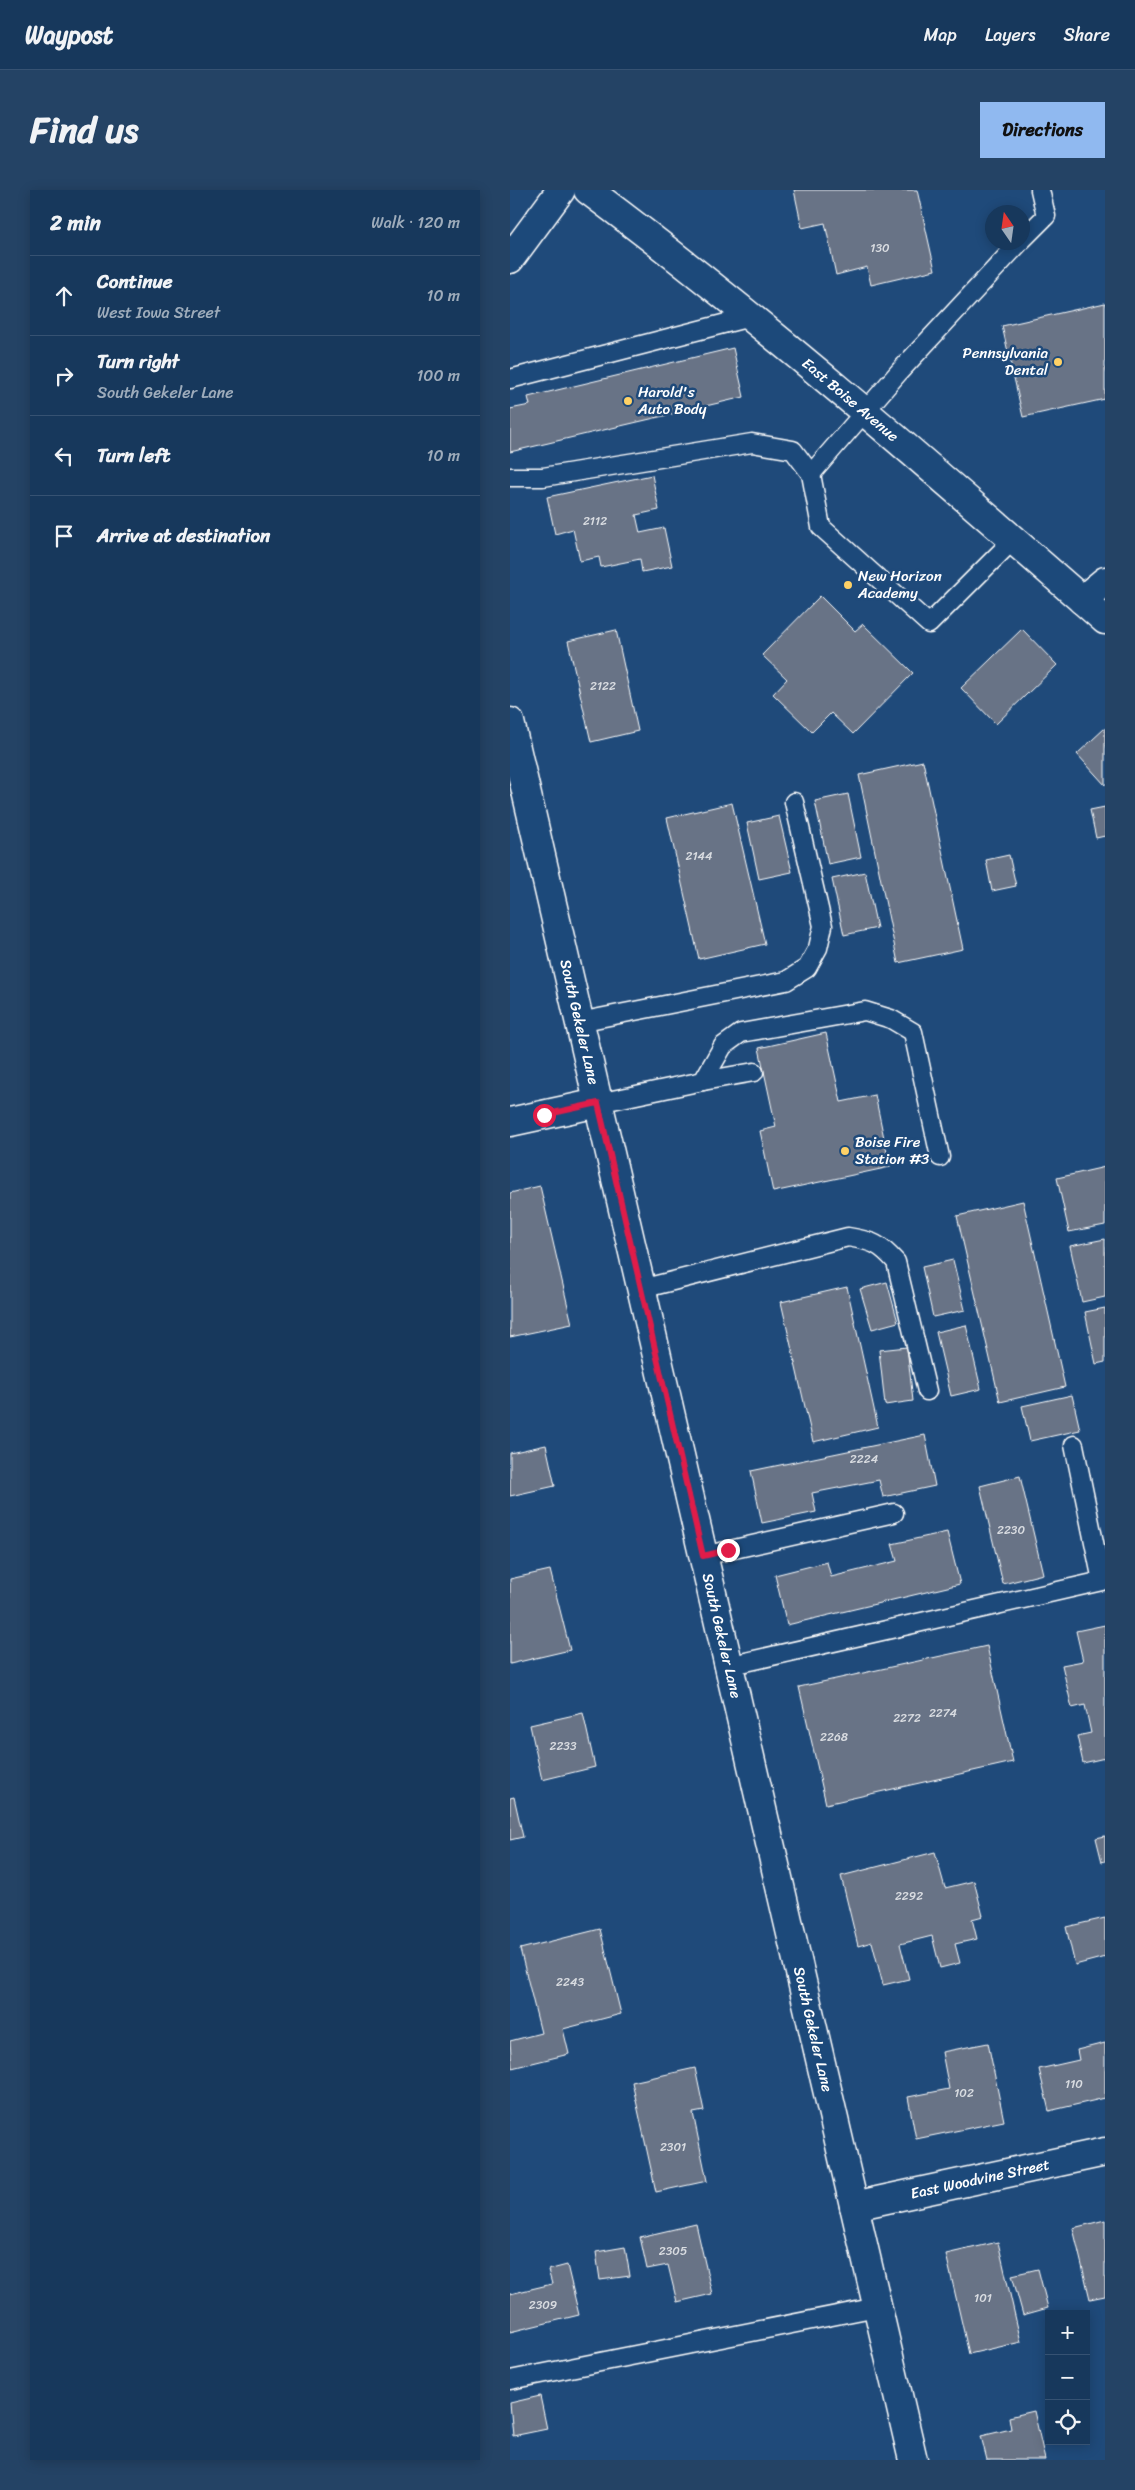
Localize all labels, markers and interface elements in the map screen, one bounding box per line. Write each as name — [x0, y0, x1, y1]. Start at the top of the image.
text: Waypost — [25, 14, 113, 56]
text: Map — [924, 19, 957, 51]
text: Layers — [985, 19, 1036, 51]
text: Share — [1064, 19, 1110, 51]
text: Find us — [30, 99, 138, 161]
button: Directions — [980, 102, 1105, 158]
text: 2 min — [50, 204, 101, 242]
north arrow — [985, 205, 1030, 250]
text: Walk · 120 m — [371, 208, 460, 237]
house number: 130 — [870, 237, 890, 259]
text: Continue — [97, 265, 173, 298]
text: 10 m — [427, 281, 460, 310]
icon: ahead — [50, 282, 78, 310]
text: West Iowa Street — [97, 298, 220, 327]
place label: Pennsylvania Dental — [963, 340, 1049, 383]
text: Turn right — [97, 345, 179, 378]
street label: East Boise Avenue — [796, 351, 905, 449]
marker: Pennsylvania Dental — [1052, 356, 1064, 368]
text: 100 m — [416, 361, 460, 390]
icon: right — [50, 362, 78, 390]
text: South Gekeler Lane — [97, 378, 234, 407]
place label: Harold's Auto Body — [637, 379, 707, 422]
marker: Harold's Auto Body — [622, 395, 634, 407]
text: Turn left — [97, 439, 170, 472]
text: 10 m — [427, 441, 460, 470]
icon: left — [50, 442, 78, 470]
house number: 2112 — [583, 510, 607, 532]
text: Arrive at destination — [97, 519, 270, 552]
icon: arrive — [50, 522, 78, 550]
place label: New Horizon Academy — [857, 563, 942, 606]
marker: New Horizon Academy — [842, 579, 854, 591]
house number: 2122 — [590, 675, 616, 697]
house number: 2144 — [685, 845, 713, 867]
street label: South Gekeler Lane — [552, 957, 607, 1088]
route start — [533, 1104, 556, 1127]
place label: Boise Fire Station #3 — [855, 1129, 929, 1172]
marker: Boise Fire Station #3 — [839, 1145, 851, 1157]
house number: 2224 — [850, 1448, 879, 1470]
house number: 2230 — [997, 1519, 1025, 1541]
route end — [717, 1539, 740, 1562]
street label: South Gekeler Lane — [695, 1570, 749, 1701]
house number: 2274 — [929, 1702, 958, 1724]
house number: 2272 — [893, 1707, 921, 1729]
house number: 2268 — [820, 1726, 848, 1748]
house number: 2233 — [549, 1735, 577, 1757]
house number: 2292 — [895, 1885, 923, 1907]
street label: South Gekeler Lane — [786, 1964, 840, 2095]
house number: 2243 — [556, 1971, 584, 1993]
house number: 110 — [1065, 2073, 1083, 2095]
house number: 102 — [954, 2082, 974, 2104]
house number: 2301 — [660, 2136, 686, 2158]
street label: East Woodvine Street — [908, 2151, 1053, 2206]
house number: 2305 — [659, 2240, 687, 2262]
house number: 101 — [974, 2287, 992, 2309]
house number: 2309 — [529, 2294, 557, 2316]
map controls — [1045, 2310, 1090, 2445]
button: + — [1045, 2310, 1090, 2355]
button: − — [1045, 2355, 1090, 2400]
button: locate — [1045, 2400, 1090, 2445]

